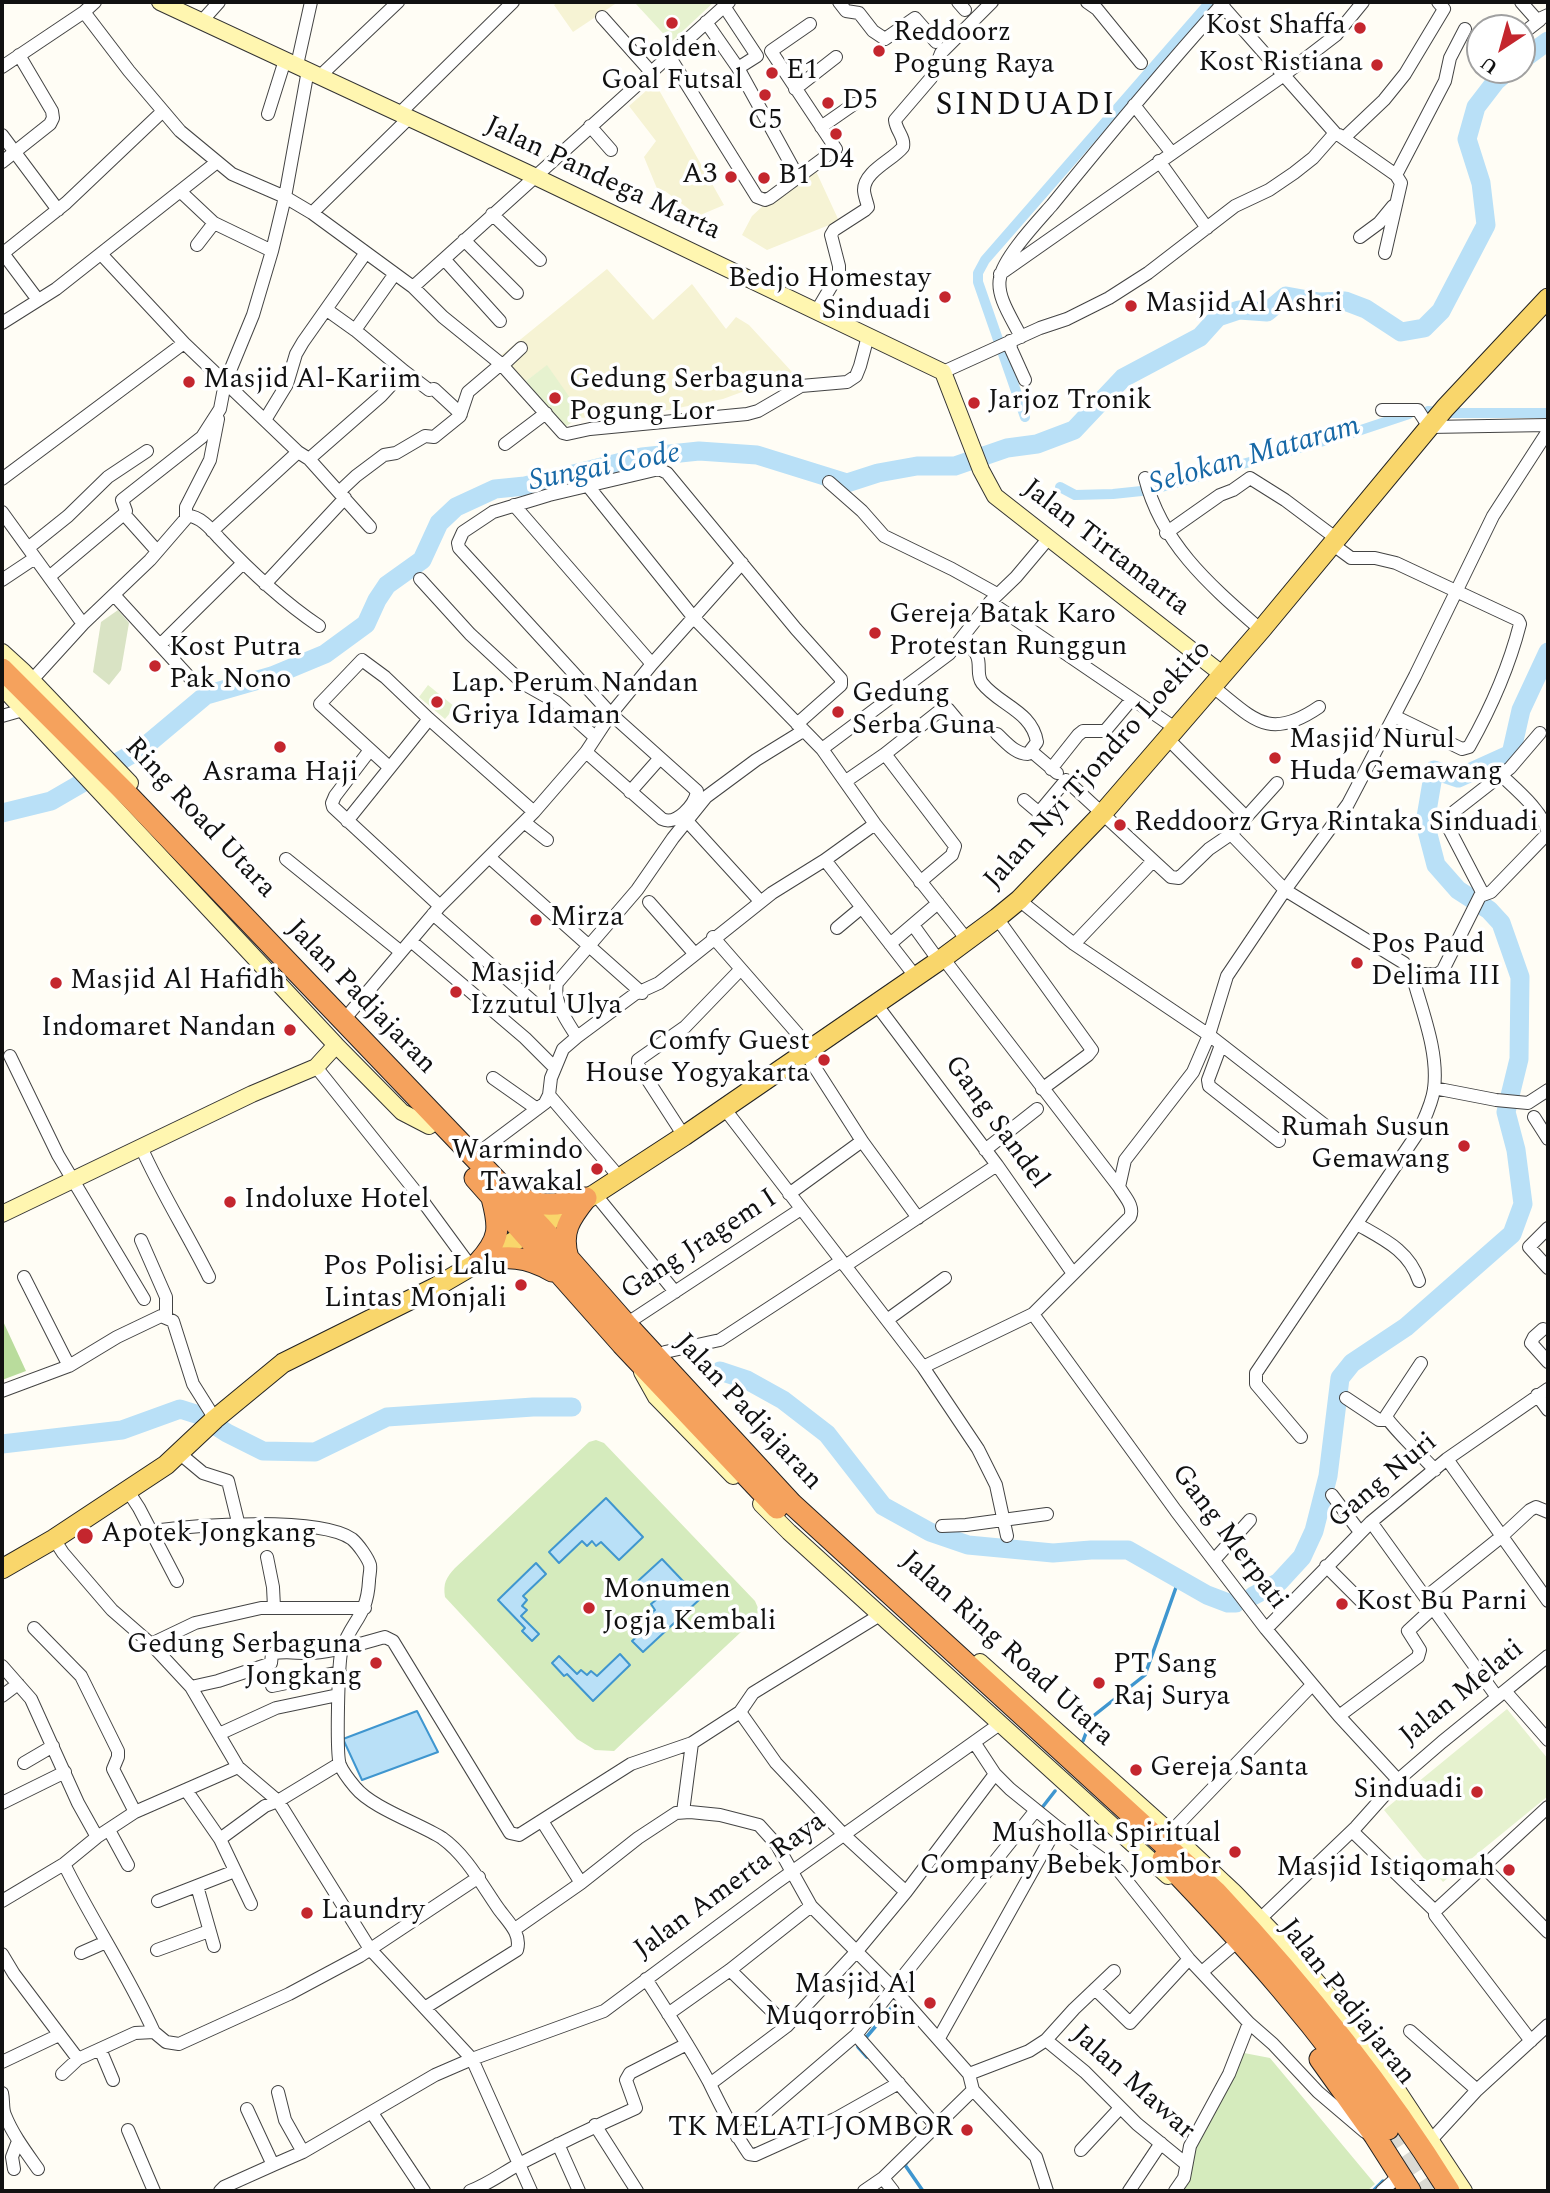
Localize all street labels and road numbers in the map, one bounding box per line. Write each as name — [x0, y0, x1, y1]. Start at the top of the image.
street label: Jalan Pandega Marta — [479, 111, 725, 249]
street label: Jalan Tirtamarta — [1014, 473, 1196, 625]
street label: Jalan Nyi Tjondro Loekito — [978, 634, 1220, 898]
street label: Ring Road Utara — [116, 732, 282, 906]
street label: Jalan Padjajaran — [278, 914, 442, 1082]
street label: Gang Sandel — [935, 1050, 1055, 1196]
street label: Gang Jragem I — [616, 1183, 784, 1309]
street label: Jalan Padjajaran — [666, 1328, 828, 1498]
street label: Gang Nuri — [1323, 1427, 1445, 1537]
street label: Gang Merpati — [1162, 1459, 1294, 1617]
street label: Jalan Ring Road Utara — [892, 1545, 1120, 1755]
street label: Jalan Melati — [1394, 1634, 1532, 1754]
street label: Jalan Amerta Raya — [629, 1806, 833, 1968]
street label: Jalan Padjajaran — [1271, 1913, 1421, 2093]
street label: Jalan Mawar — [1063, 2020, 1201, 2148]

